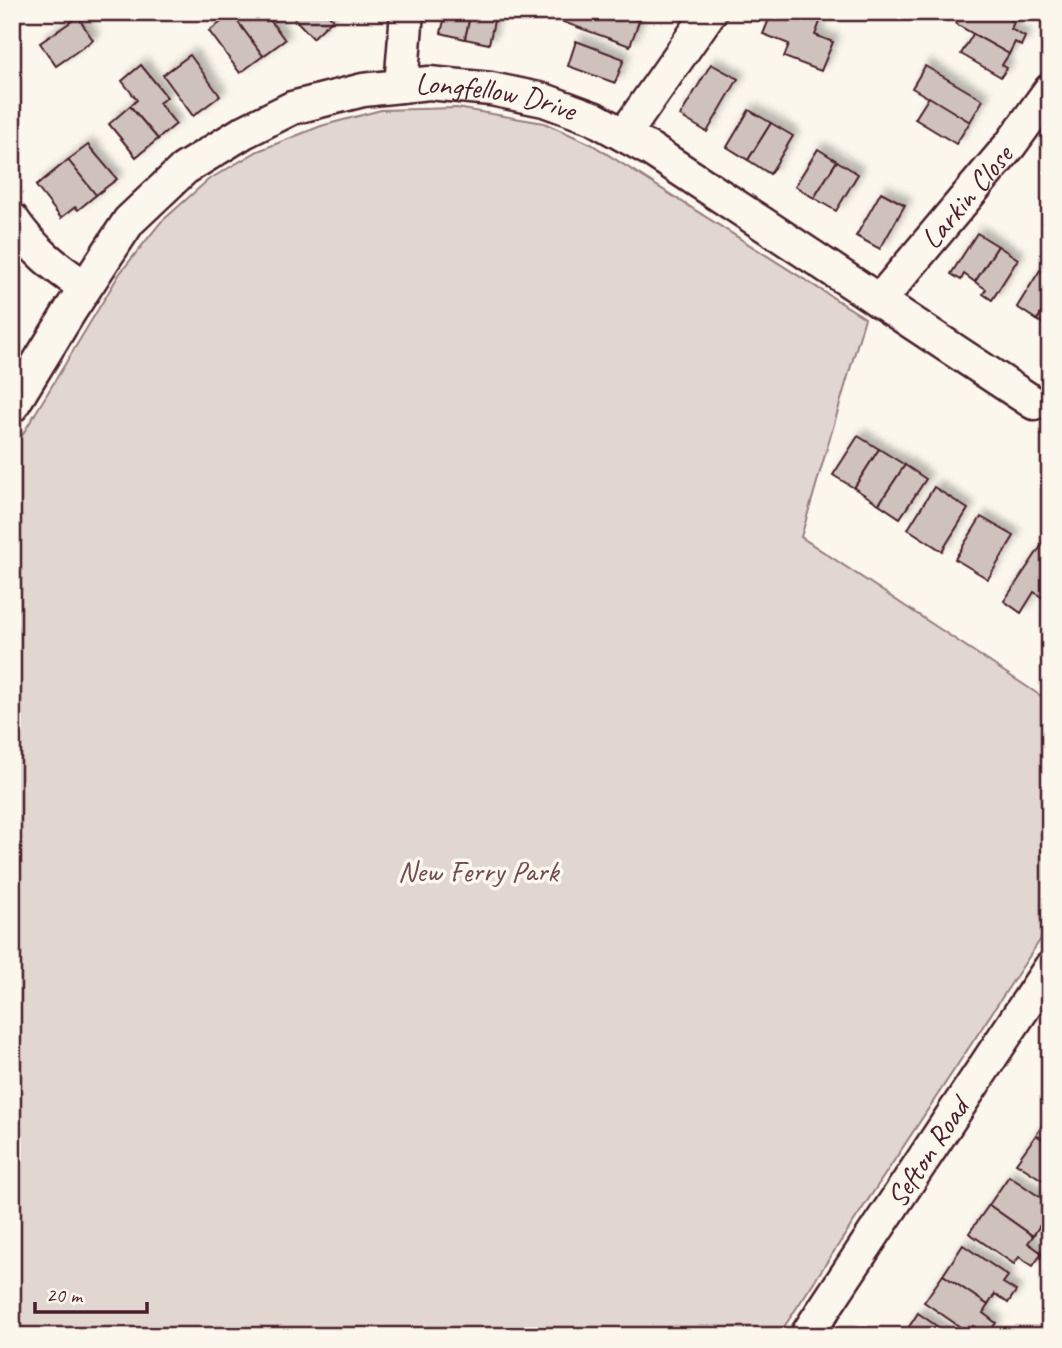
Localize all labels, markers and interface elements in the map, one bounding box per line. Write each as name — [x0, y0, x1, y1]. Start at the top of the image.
street label: Longfellow Drive — [413, 64, 584, 130]
street label: Larkin Close — [912, 135, 1022, 257]
park label: New Ferry Park — [398, 852, 560, 890]
street label: Sefton Road — [878, 1087, 980, 1214]
scale bar — [35, 1271, 147, 1315]
text: 20 m — [46, 1282, 84, 1308]

